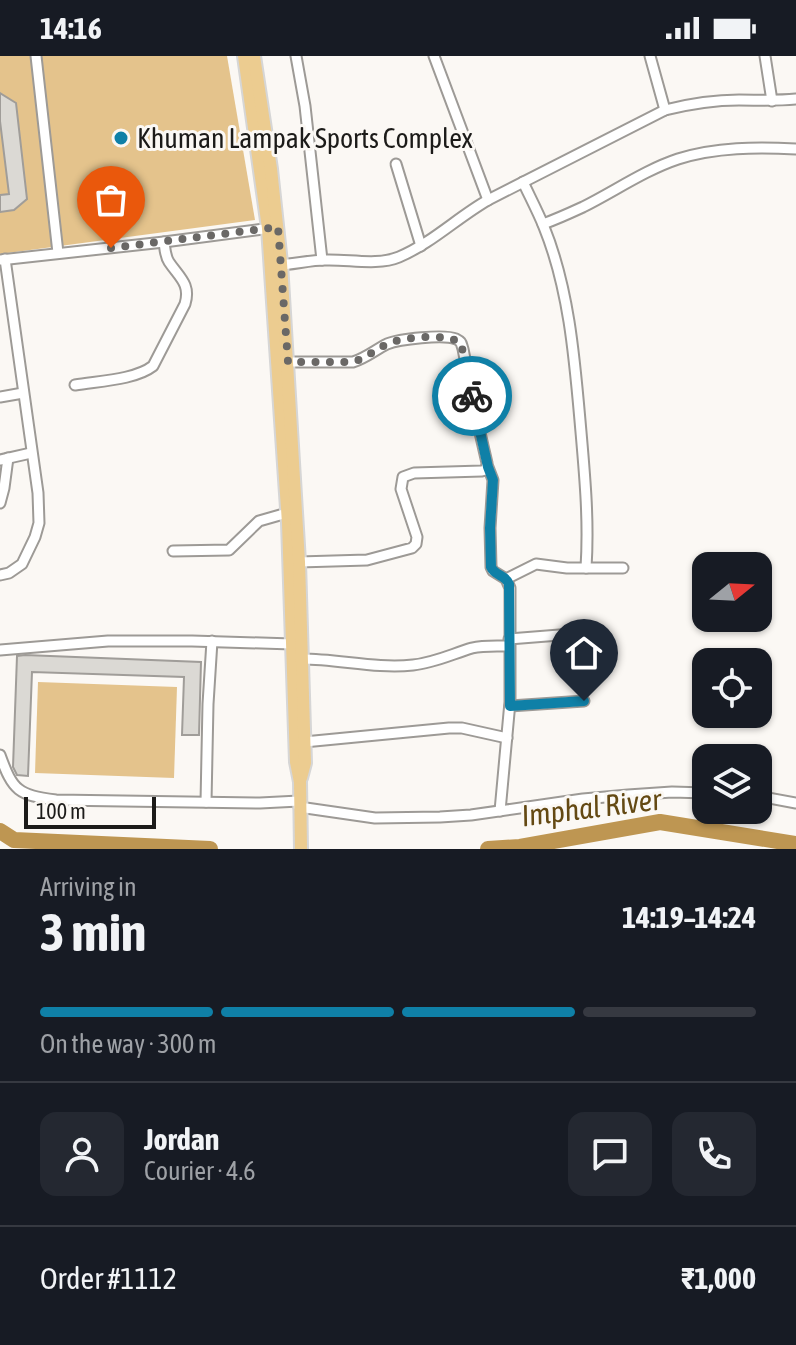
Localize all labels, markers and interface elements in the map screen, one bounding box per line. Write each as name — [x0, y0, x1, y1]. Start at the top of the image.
text: 14:16 — [40, 11, 102, 45]
place label: Khuman Lampak Sports Complex — [137, 122, 473, 154]
marker: Khuman Lampak Sports Complex — [112, 129, 130, 147]
pin — [77, 166, 145, 248]
icon: bag — [89, 178, 133, 222]
courier — [432, 356, 512, 436]
icon: bike — [450, 374, 494, 418]
north arrow — [692, 552, 772, 632]
map controls — [692, 552, 772, 824]
pin — [550, 619, 618, 701]
icon: home — [562, 631, 606, 675]
button: locate — [692, 648, 772, 728]
button: layers — [692, 744, 772, 824]
water label: Imphal River — [519, 781, 664, 832]
scale bar — [24, 793, 156, 829]
text: 100 m — [36, 798, 86, 824]
text: Arriving in — [40, 872, 137, 902]
text: 14:19–14:24 — [622, 900, 756, 934]
text: 3 min — [40, 902, 146, 962]
text: On the way · 300 m — [40, 1029, 217, 1059]
button: person — [40, 1112, 124, 1196]
button: chat — [568, 1112, 652, 1196]
button: phone — [672, 1112, 756, 1196]
text: Jordan — [144, 1122, 219, 1156]
text: Courier · 4.6 — [144, 1156, 255, 1186]
text: Order #1112 — [40, 1261, 177, 1295]
text: ₹1,000 — [681, 1261, 756, 1295]

